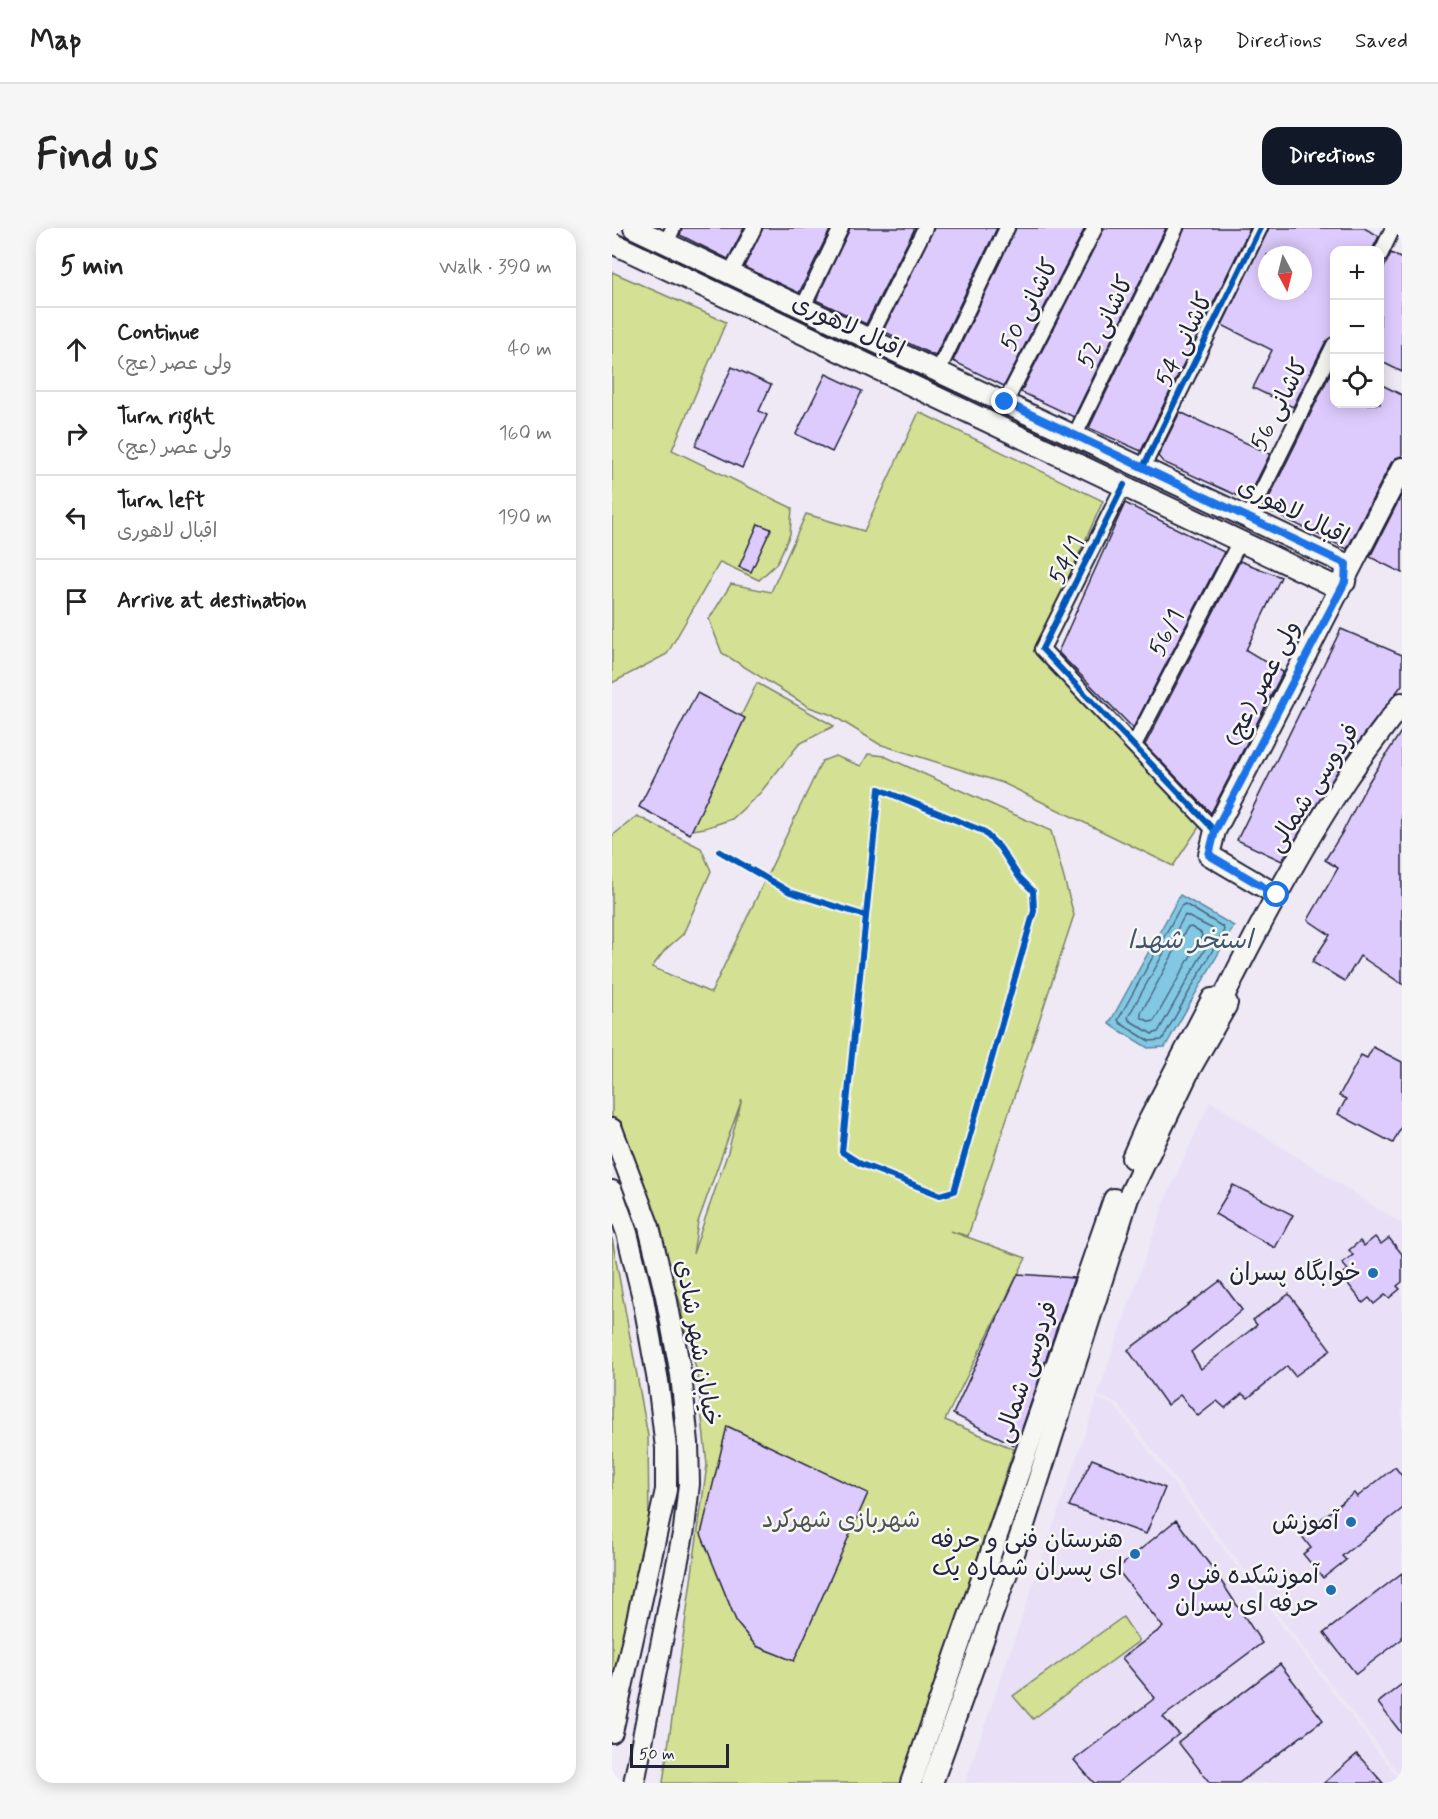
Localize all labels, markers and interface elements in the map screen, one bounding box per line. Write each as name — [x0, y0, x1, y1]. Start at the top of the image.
text: Map — [30, 23, 81, 60]
text: Map — [1164, 27, 1203, 55]
text: Directions — [1236, 27, 1322, 55]
text: Saved — [1355, 27, 1408, 55]
button: Directions — [1262, 127, 1402, 185]
text: Find us — [36, 129, 158, 184]
north arrow — [1258, 246, 1312, 300]
map controls — [1330, 246, 1384, 408]
button: + — [1330, 246, 1384, 300]
text: 5 min — [60, 250, 124, 284]
street label: کاشانی 50 — [993, 253, 1067, 357]
text: Walk · 390 m — [439, 254, 552, 281]
street label: کاشانی 52 — [1070, 271, 1142, 373]
street label: اقبال لاهوری — [787, 287, 909, 367]
street label: کاشانی 54 — [1149, 288, 1221, 392]
button: − — [1330, 300, 1384, 354]
text: Continue — [117, 319, 199, 347]
icon: ahead — [60, 333, 93, 366]
text: 40 m — [508, 336, 552, 363]
text: ولی عصر (عج) — [117, 350, 232, 377]
street label: کاشانی 56 — [1244, 353, 1316, 457]
button: locate — [1330, 354, 1384, 408]
route end — [991, 388, 1017, 414]
text: Turn right — [117, 403, 215, 431]
icon: right — [60, 417, 93, 450]
text: 160 m — [499, 420, 552, 447]
text: ولی عصر (عج) — [117, 434, 232, 461]
street label: اقبال لاهوری — [1232, 471, 1354, 553]
text: Turn left — [117, 487, 205, 515]
icon: left — [60, 501, 93, 534]
text: 190 m — [498, 504, 552, 531]
text: اقبال لاهوری — [117, 518, 218, 545]
street label: 54/1 — [1042, 531, 1092, 589]
icon: arrive — [60, 585, 93, 618]
text: Arrive at destination — [117, 587, 307, 615]
street label: 56/1 — [1142, 604, 1192, 662]
street label: ولی عصر (عج) — [1218, 615, 1308, 753]
street label: فردوسی شمالی — [1261, 718, 1367, 858]
route start — [1263, 881, 1289, 907]
water label: استخر شهدا — [1128, 924, 1256, 958]
street label: خیابان شهر شادی — [667, 1257, 727, 1429]
place label: خوابگاه پسران — [1229, 1258, 1361, 1289]
marker: خوابگاه پسران — [1366, 1266, 1380, 1280]
street label: فردوسی شمالی — [988, 1297, 1066, 1447]
park label: شهربازی شهرکرد — [762, 1505, 920, 1536]
place label: آموزش — [1272, 1507, 1340, 1538]
marker: آموزش — [1344, 1515, 1358, 1529]
place label: هنرستان فنی و حرفه ای پسران شماره یک — [931, 1525, 1123, 1584]
marker: هنرستان فنی و حرفه ای پسران شماره یک — [1128, 1547, 1142, 1561]
place label: آموزشکده فنی و حرفه ای پسران — [1168, 1561, 1320, 1620]
marker: آموزشکده فنی و حرفه ای پسران — [1324, 1583, 1338, 1597]
scale bar — [630, 1741, 729, 1768]
text: 50 m — [639, 1744, 675, 1765]

